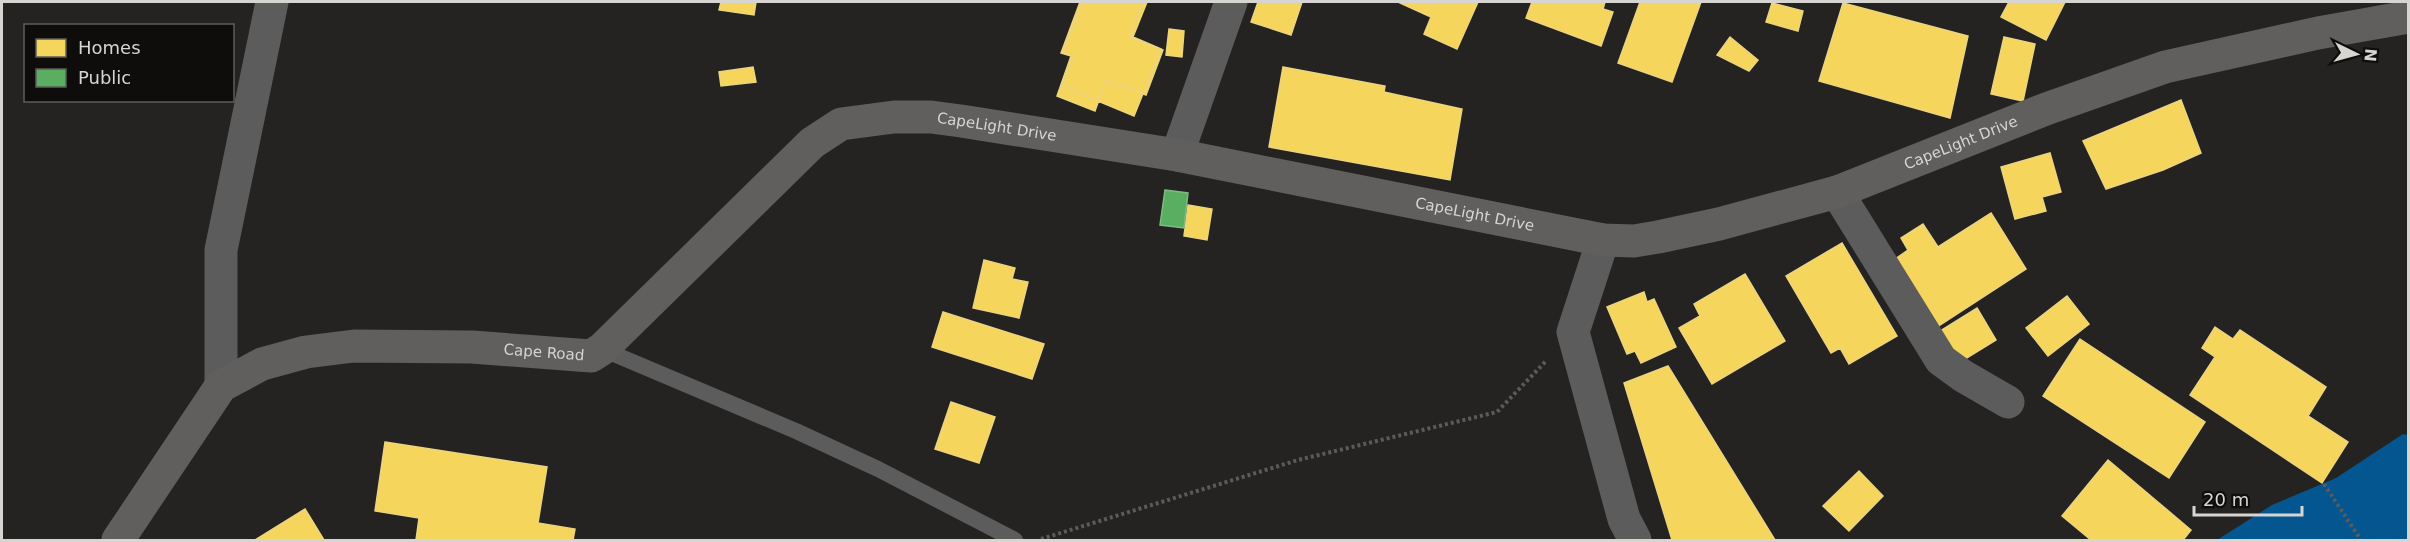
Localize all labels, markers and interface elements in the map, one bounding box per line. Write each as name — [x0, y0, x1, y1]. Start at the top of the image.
legend — [24, 24, 234, 102]
north arrow — [2326, 24, 2386, 84]
text: Homes — [78, 37, 141, 58]
text: N — [2360, 48, 2380, 63]
text: Public — [78, 67, 131, 88]
street label: CapeLight Drive — [936, 109, 1058, 145]
street label: CapeLight Drive — [1901, 112, 2020, 173]
street label: CapeLight Drive — [1414, 194, 1536, 235]
street label: Cape Road — [503, 340, 585, 364]
scale bar — [2194, 479, 2302, 517]
text: 20 m — [2203, 489, 2249, 510]

